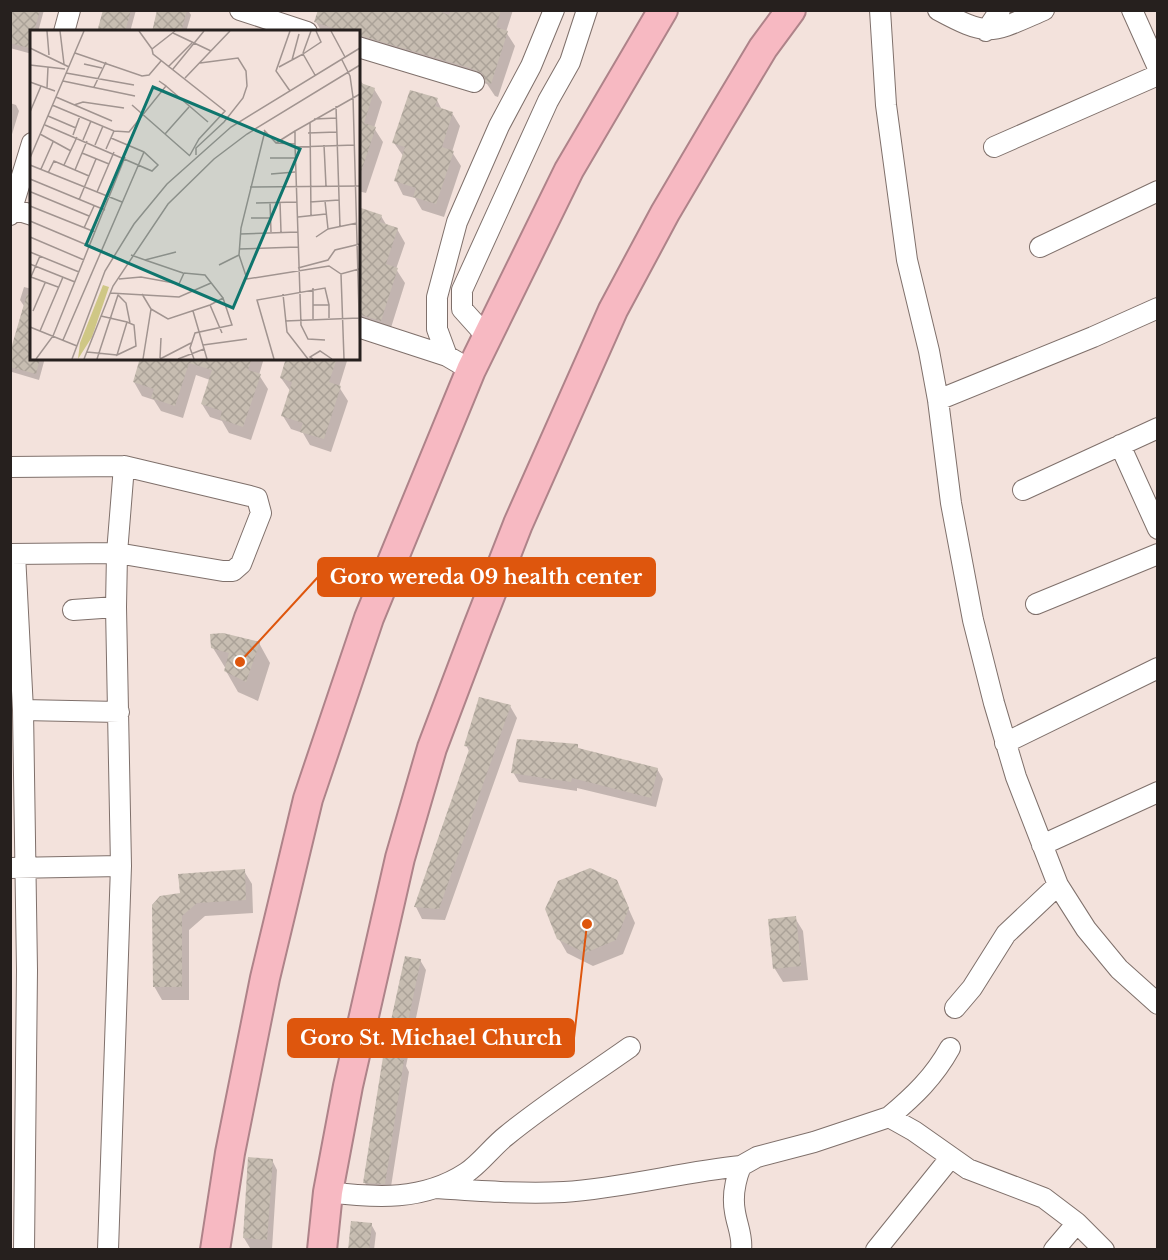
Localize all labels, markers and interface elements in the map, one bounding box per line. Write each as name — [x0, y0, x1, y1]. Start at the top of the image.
inset map — [30, 30, 360, 360]
callout: Goro wereda 09 health center — [318, 558, 655, 596]
text: Goro wereda 09 health center — [330, 565, 642, 589]
callout: Goro St. Michael Church — [288, 1019, 574, 1057]
text: Goro St. Michael Church — [300, 1026, 563, 1050]

